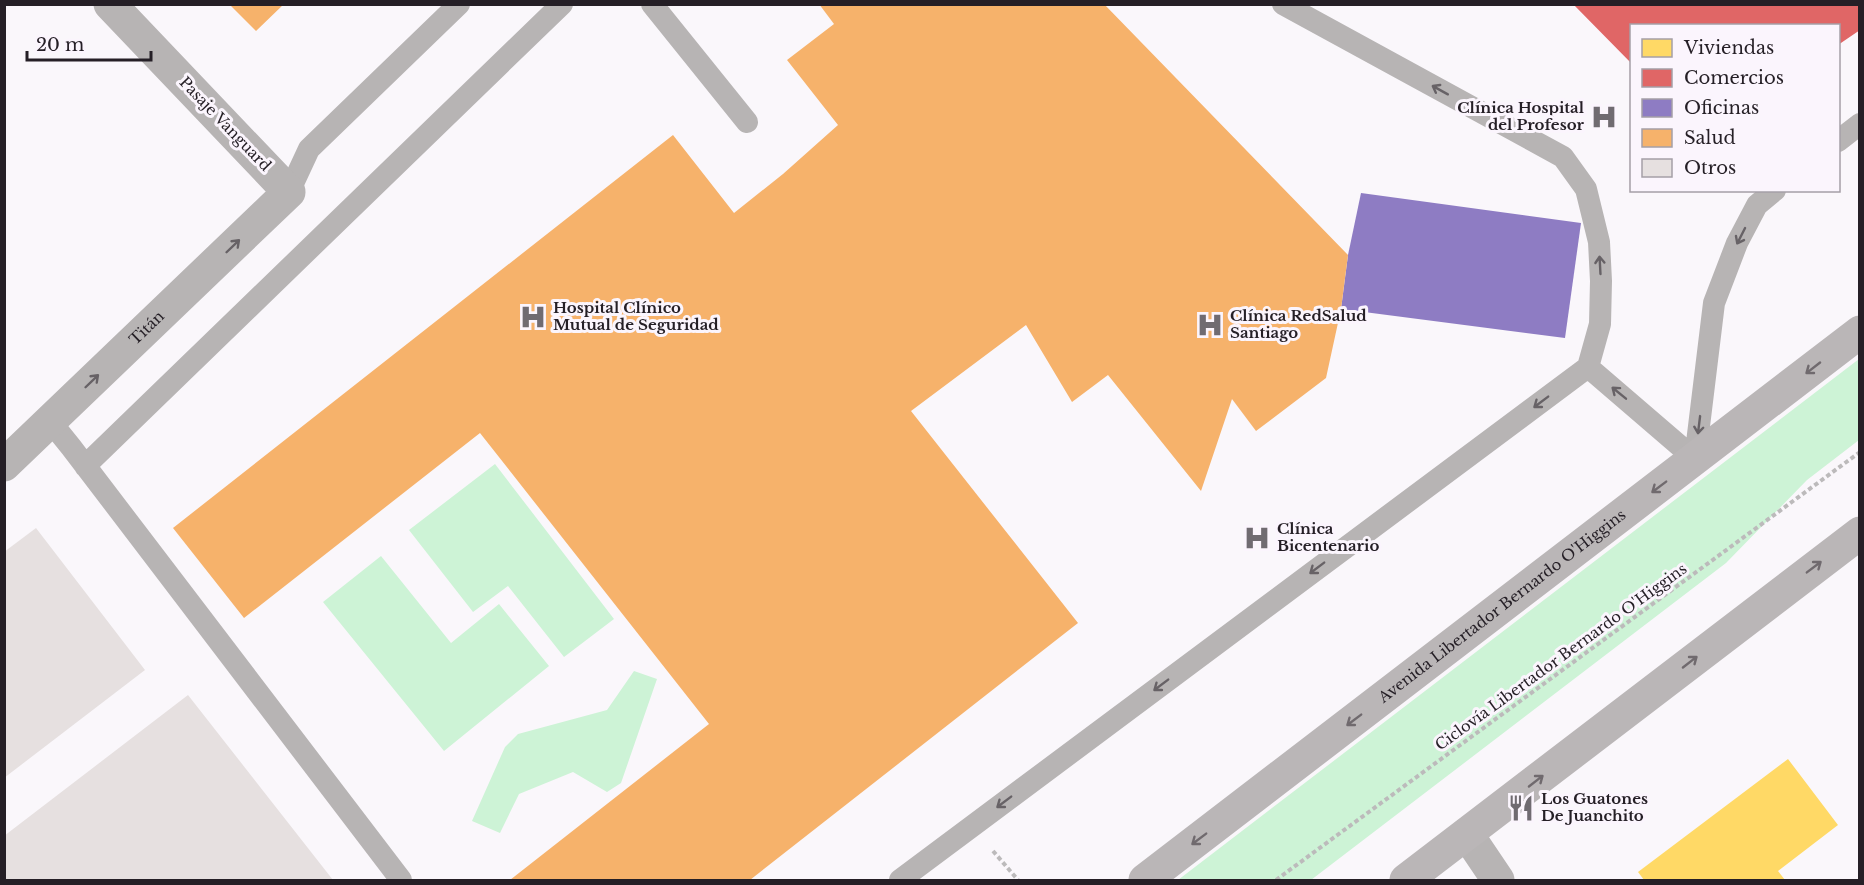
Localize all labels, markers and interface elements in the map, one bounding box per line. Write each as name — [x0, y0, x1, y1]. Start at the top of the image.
scale bar — [27, 24, 152, 62]
legend — [1630, 24, 1840, 192]
text: 20 m — [36, 34, 84, 56]
text: Viviendas — [1683, 37, 1774, 59]
text: Comercios — [1684, 67, 1784, 89]
street label: Pasaje Vanguard — [176, 73, 275, 175]
one-way arrow — [1431, 84, 1449, 95]
text: Oficinas — [1684, 97, 1759, 119]
place label: Clínica Hospital del Profesor — [1457, 98, 1585, 134]
hospital icon: Clínica Hospital del Profesor — [1589, 102, 1619, 132]
text: Salud — [1684, 127, 1736, 149]
text: Otros — [1684, 157, 1736, 179]
one-way arrow — [1735, 227, 1746, 245]
one-way arrow — [225, 239, 240, 253]
one-way arrow — [1595, 256, 1606, 276]
place label: Hospital Clínico Mutual de Seguridad — [553, 298, 719, 334]
hospital icon: Hospital Clínico Mutual de Seguridad — [518, 302, 548, 332]
place label: Clínica RedSalud Santiago — [1230, 306, 1367, 342]
street label: Titán — [125, 307, 168, 349]
hospital icon: Clínica RedSalud Santiago — [1195, 310, 1225, 340]
one-way arrow — [1805, 361, 1821, 374]
one-way arrow — [84, 374, 99, 388]
one-way arrow — [1611, 387, 1627, 400]
one-way arrow — [1533, 396, 1549, 408]
one-way arrow — [1693, 415, 1704, 434]
one-way arrow — [1651, 480, 1667, 493]
street label: Avenida Libertador Bernardo O'Higgins — [1374, 505, 1630, 707]
place label: Clínica Bicentenario — [1277, 519, 1379, 555]
hospital icon: Clínica Bicentenario — [1242, 523, 1272, 553]
street label: Ciclovía Libertador Bernardo O'Higgins — [1431, 559, 1690, 754]
one-way arrow — [1806, 561, 1822, 574]
one-way arrow — [1309, 562, 1325, 575]
one-way arrow — [1682, 656, 1698, 669]
one-way arrow — [1153, 679, 1169, 692]
one-way arrow — [1346, 714, 1362, 727]
one-way arrow — [1527, 775, 1543, 787]
place label: Los Guatones De Juanchito — [1541, 789, 1648, 825]
restaurant icon: Los Guatones De Juanchito — [1506, 793, 1536, 823]
one-way arrow — [997, 796, 1013, 808]
one-way arrow — [1191, 832, 1207, 845]

